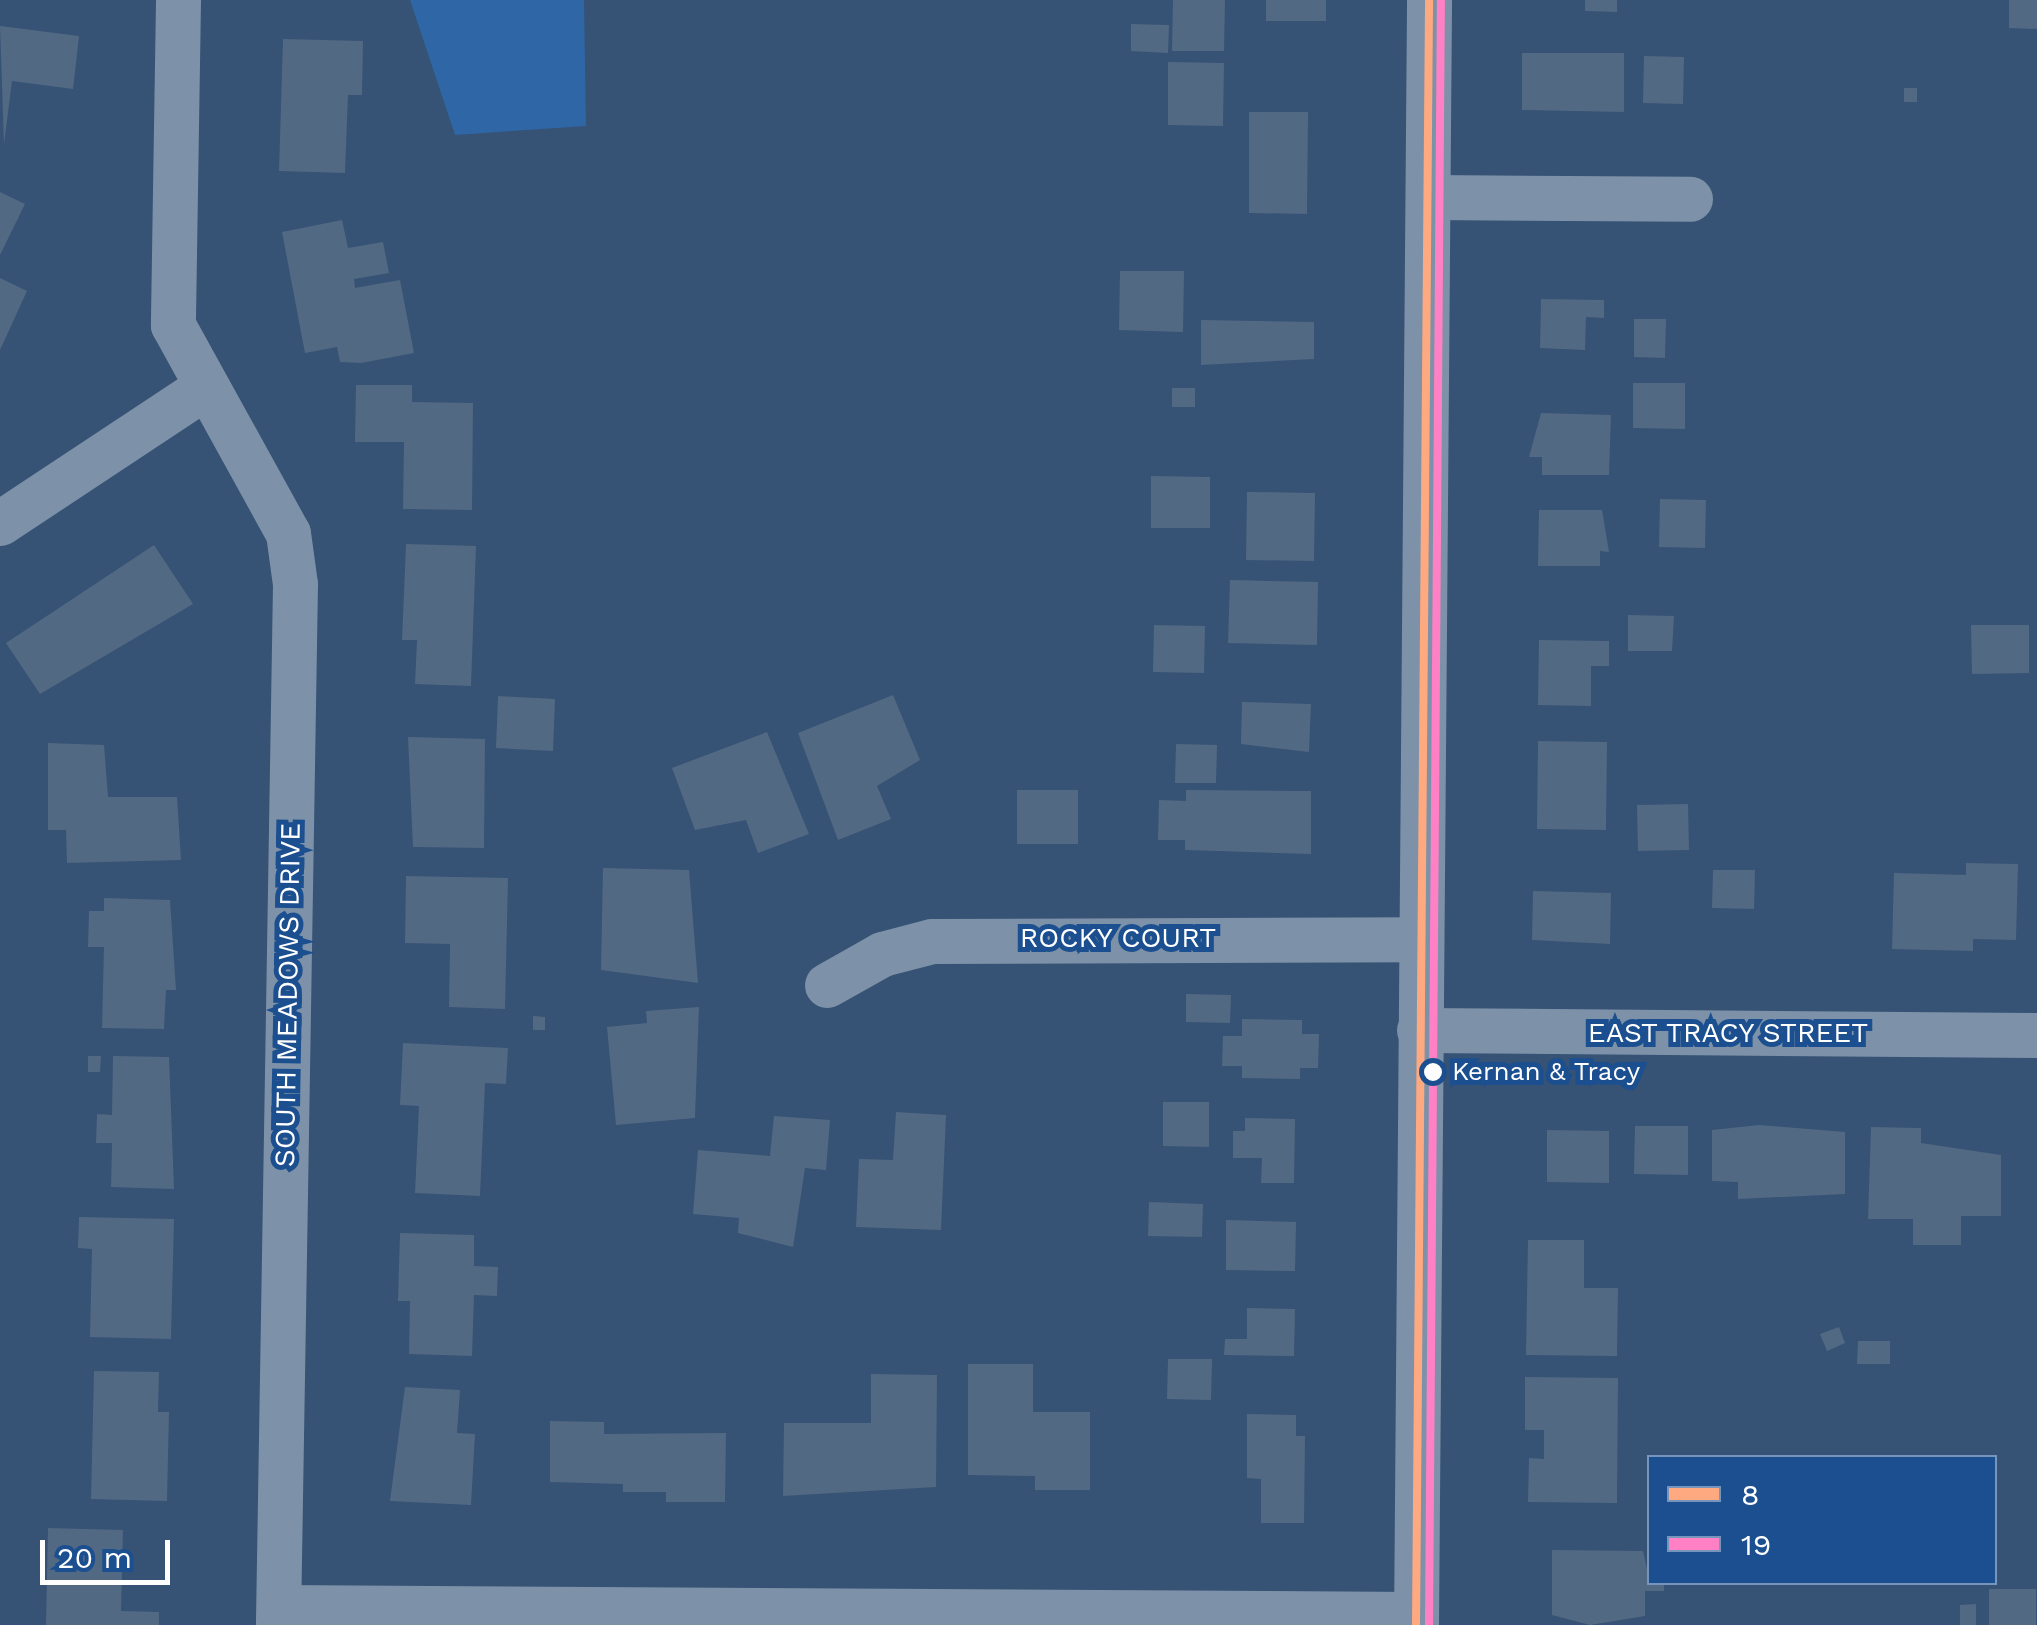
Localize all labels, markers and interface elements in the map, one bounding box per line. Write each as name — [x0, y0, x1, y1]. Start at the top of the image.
street label: SOUTH MEADOWS DRIVE — [268, 823, 308, 1167]
street label: ROCKY COURT — [1019, 921, 1217, 955]
street label: EAST TRACY STREET — [1587, 1016, 1869, 1050]
place label: Kernan & Tracy — [1452, 1056, 1641, 1088]
marker: Kernan & Tracy — [1423, 1062, 1443, 1082]
legend — [1647, 1455, 1997, 1585]
text: 8 — [1741, 1477, 1759, 1512]
scale bar — [45, 1520, 175, 1582]
text: 19 — [1741, 1527, 1771, 1562]
text: 20 m — [57, 1540, 132, 1575]

